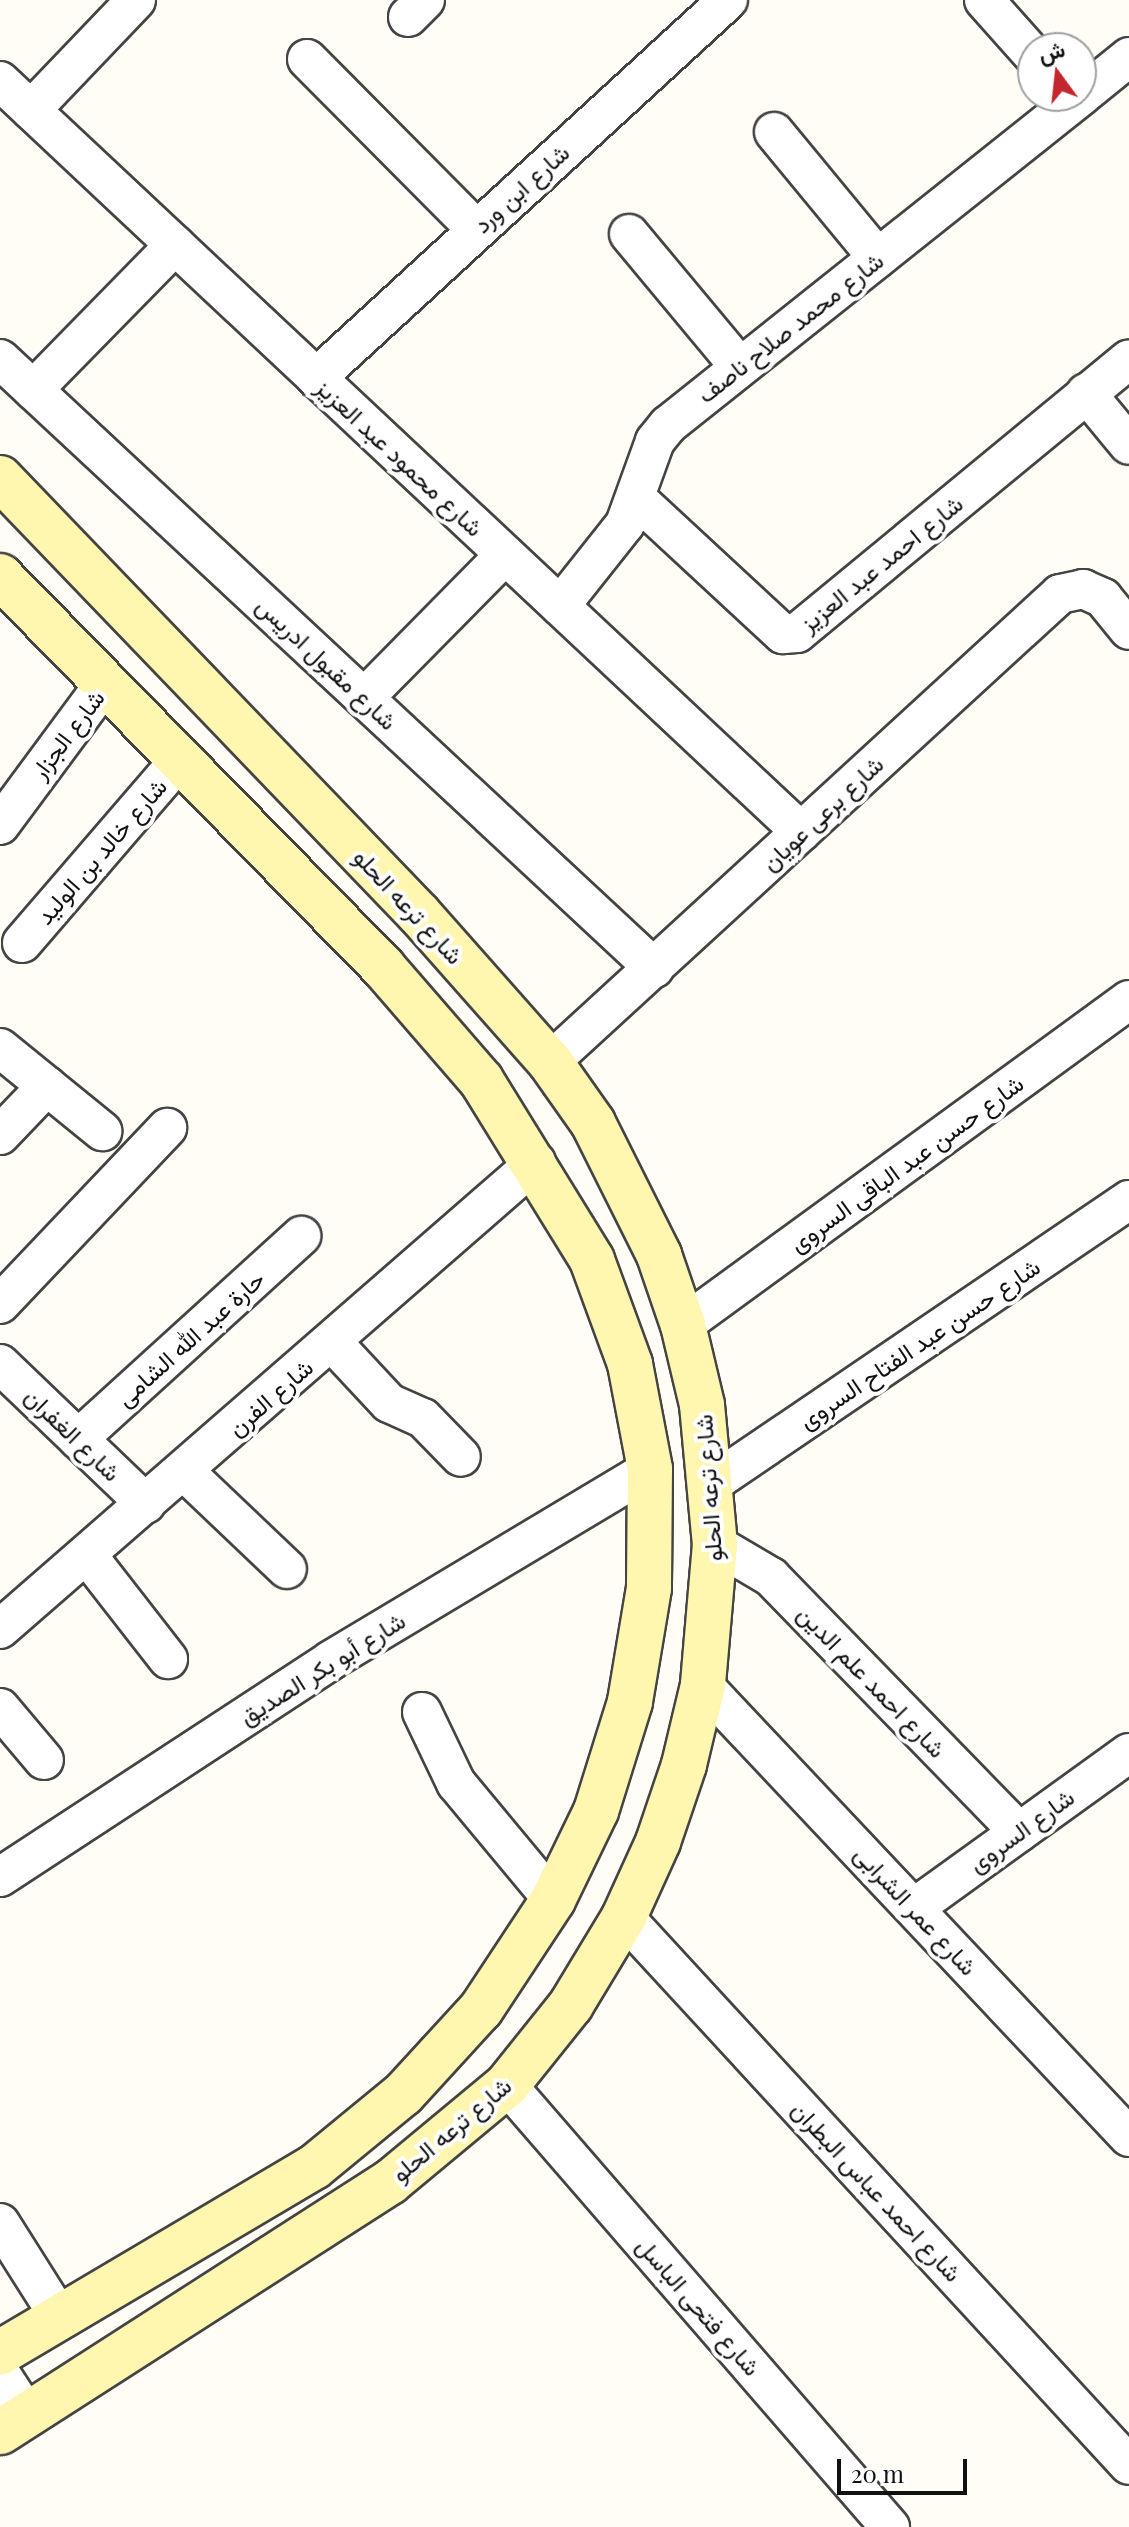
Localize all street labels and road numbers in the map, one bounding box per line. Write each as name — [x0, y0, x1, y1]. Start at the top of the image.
street label: شارع ابن ورد — [467, 138, 575, 238]
street label: شارع محمد صلاح ناصف — [691, 245, 889, 409]
street label: شارع محمود عبد العزيز — [310, 372, 490, 542]
street label: شارع احمد عبد العزيز — [794, 489, 968, 637]
street label: شارع مقبول ادريس — [251, 590, 403, 736]
street label: شارع الجزار — [24, 684, 110, 784]
street label: شارع برعى عويان — [755, 749, 889, 877]
street label: شارع خالد بن الوليد — [30, 772, 172, 930]
street label: شارع ترعه الحلو — [348, 842, 470, 970]
street label: شارع حسن عبد الباقى السروى — [783, 1068, 1029, 1258]
street label: شارع حسن عبد الفتاح السروى — [793, 1251, 1045, 1435]
street label: حارة عبد الله الشامى — [110, 1264, 270, 1412]
street label: شارع الفرن — [222, 1352, 318, 1442]
street label: شارع الغفران — [19, 1381, 127, 1487]
street label: شارع ترعه الحلو — [689, 1414, 727, 1562]
street label: شارع احمد علم الدين — [792, 1599, 952, 1763]
street label: شارع أبو بكر الصديق — [234, 1605, 410, 1731]
street label: شارع السروى — [963, 1782, 1079, 1878]
street label: شارع عمر الشرابى — [849, 1839, 983, 1981]
street label: شارع ترعه الحلو — [385, 2071, 517, 2187]
street label: شارع احمد عباس البطران — [786, 2095, 968, 2287]
street label: شارع فتحى الباسل — [631, 2231, 767, 2381]

